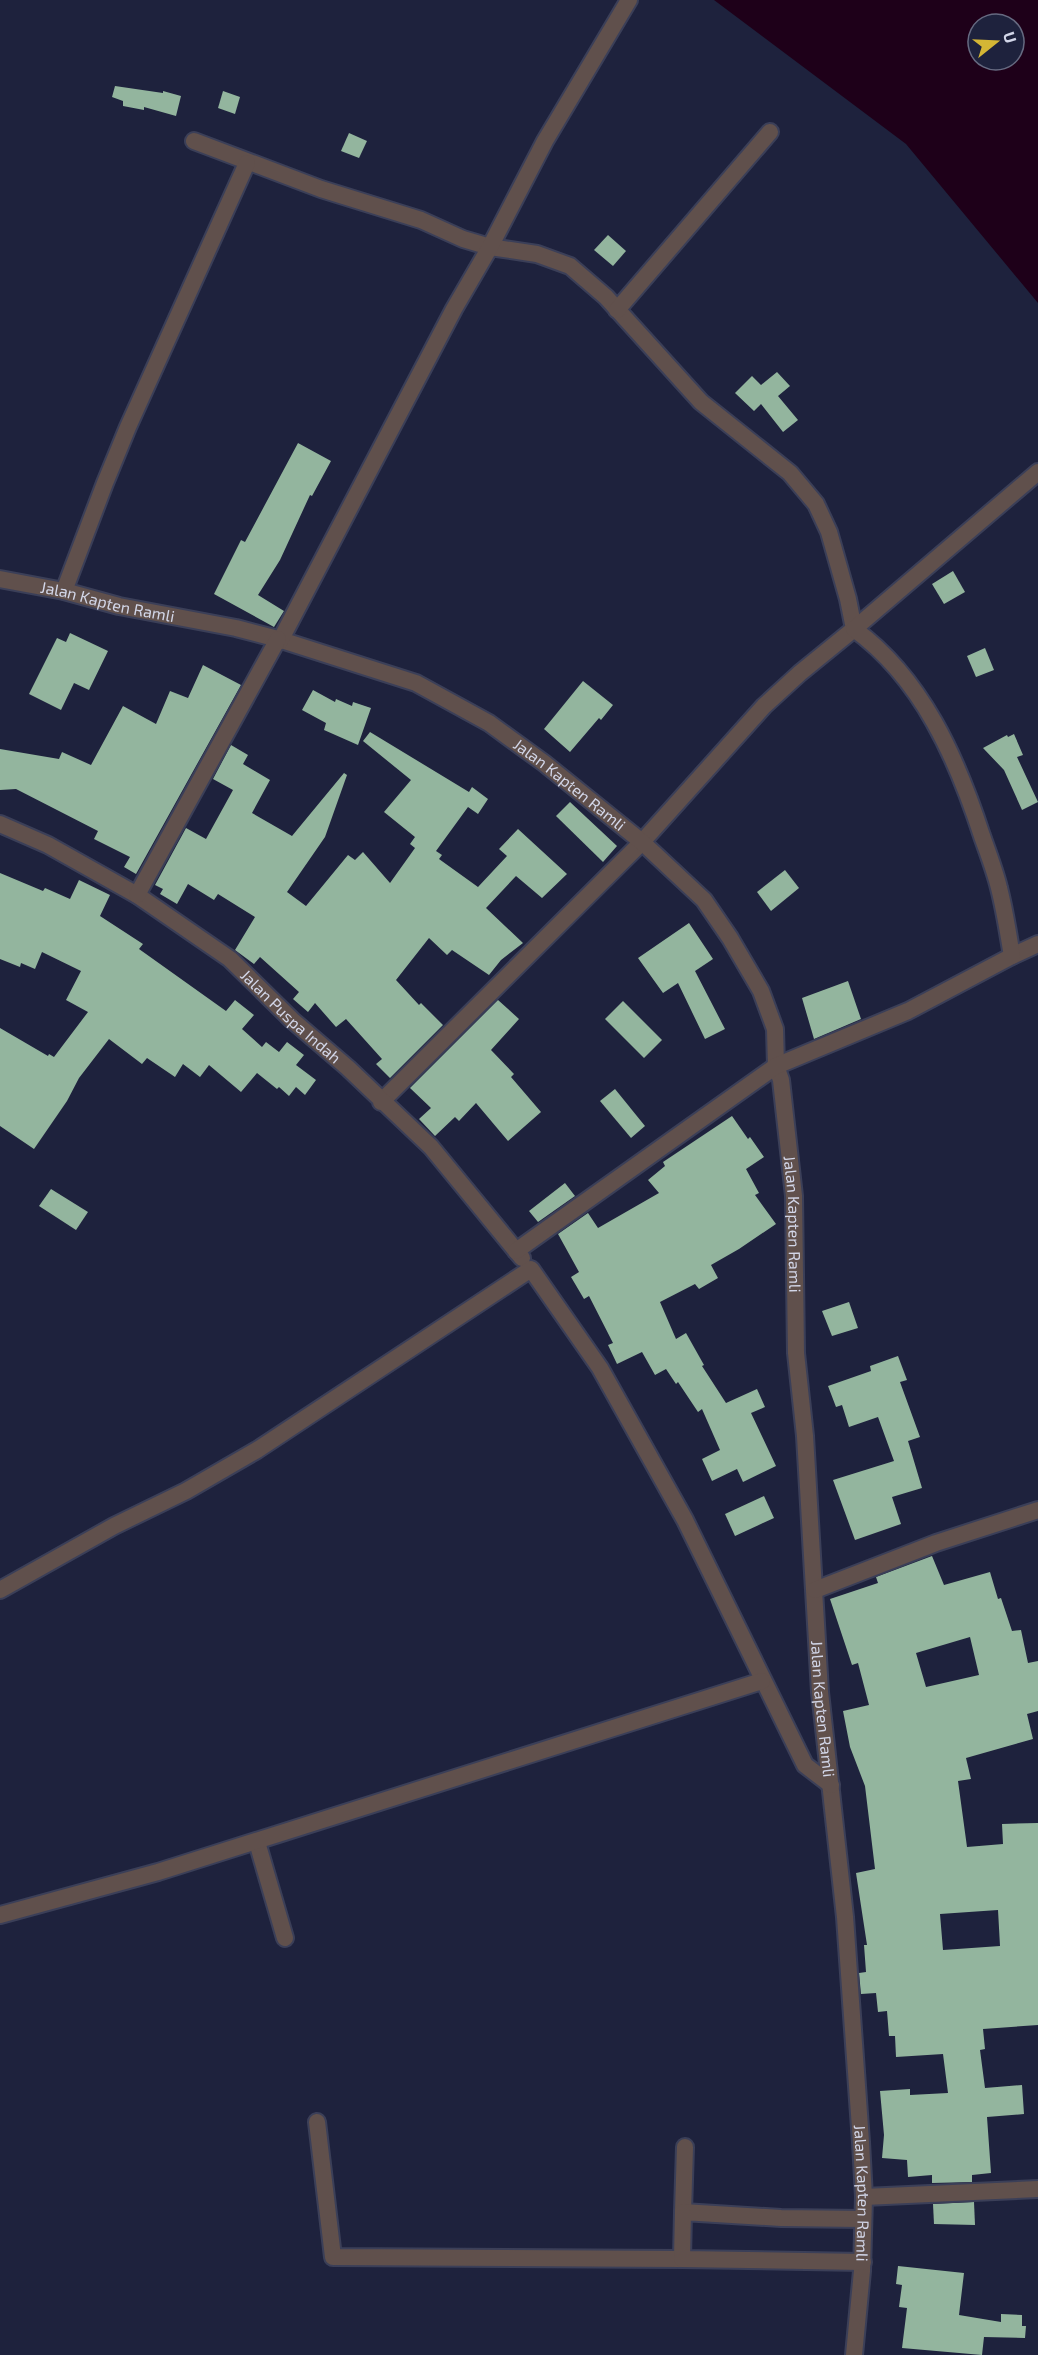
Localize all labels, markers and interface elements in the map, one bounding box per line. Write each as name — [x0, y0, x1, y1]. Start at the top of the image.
north arrow — [966, 12, 1026, 72]
text: U — [1000, 29, 1021, 45]
street label: Jalan Kapten Ramli — [39, 577, 176, 625]
street label: Jalan Kapten Ramli — [510, 734, 630, 834]
street label: Jalan Puspa Indah — [237, 965, 345, 1067]
street label: Jalan Kapten Ramli — [781, 1155, 805, 1293]
street label: Jalan Kapten Ramli — [808, 1640, 839, 1778]
street label: Jalan Kapten Ramli — [851, 2124, 874, 2262]

